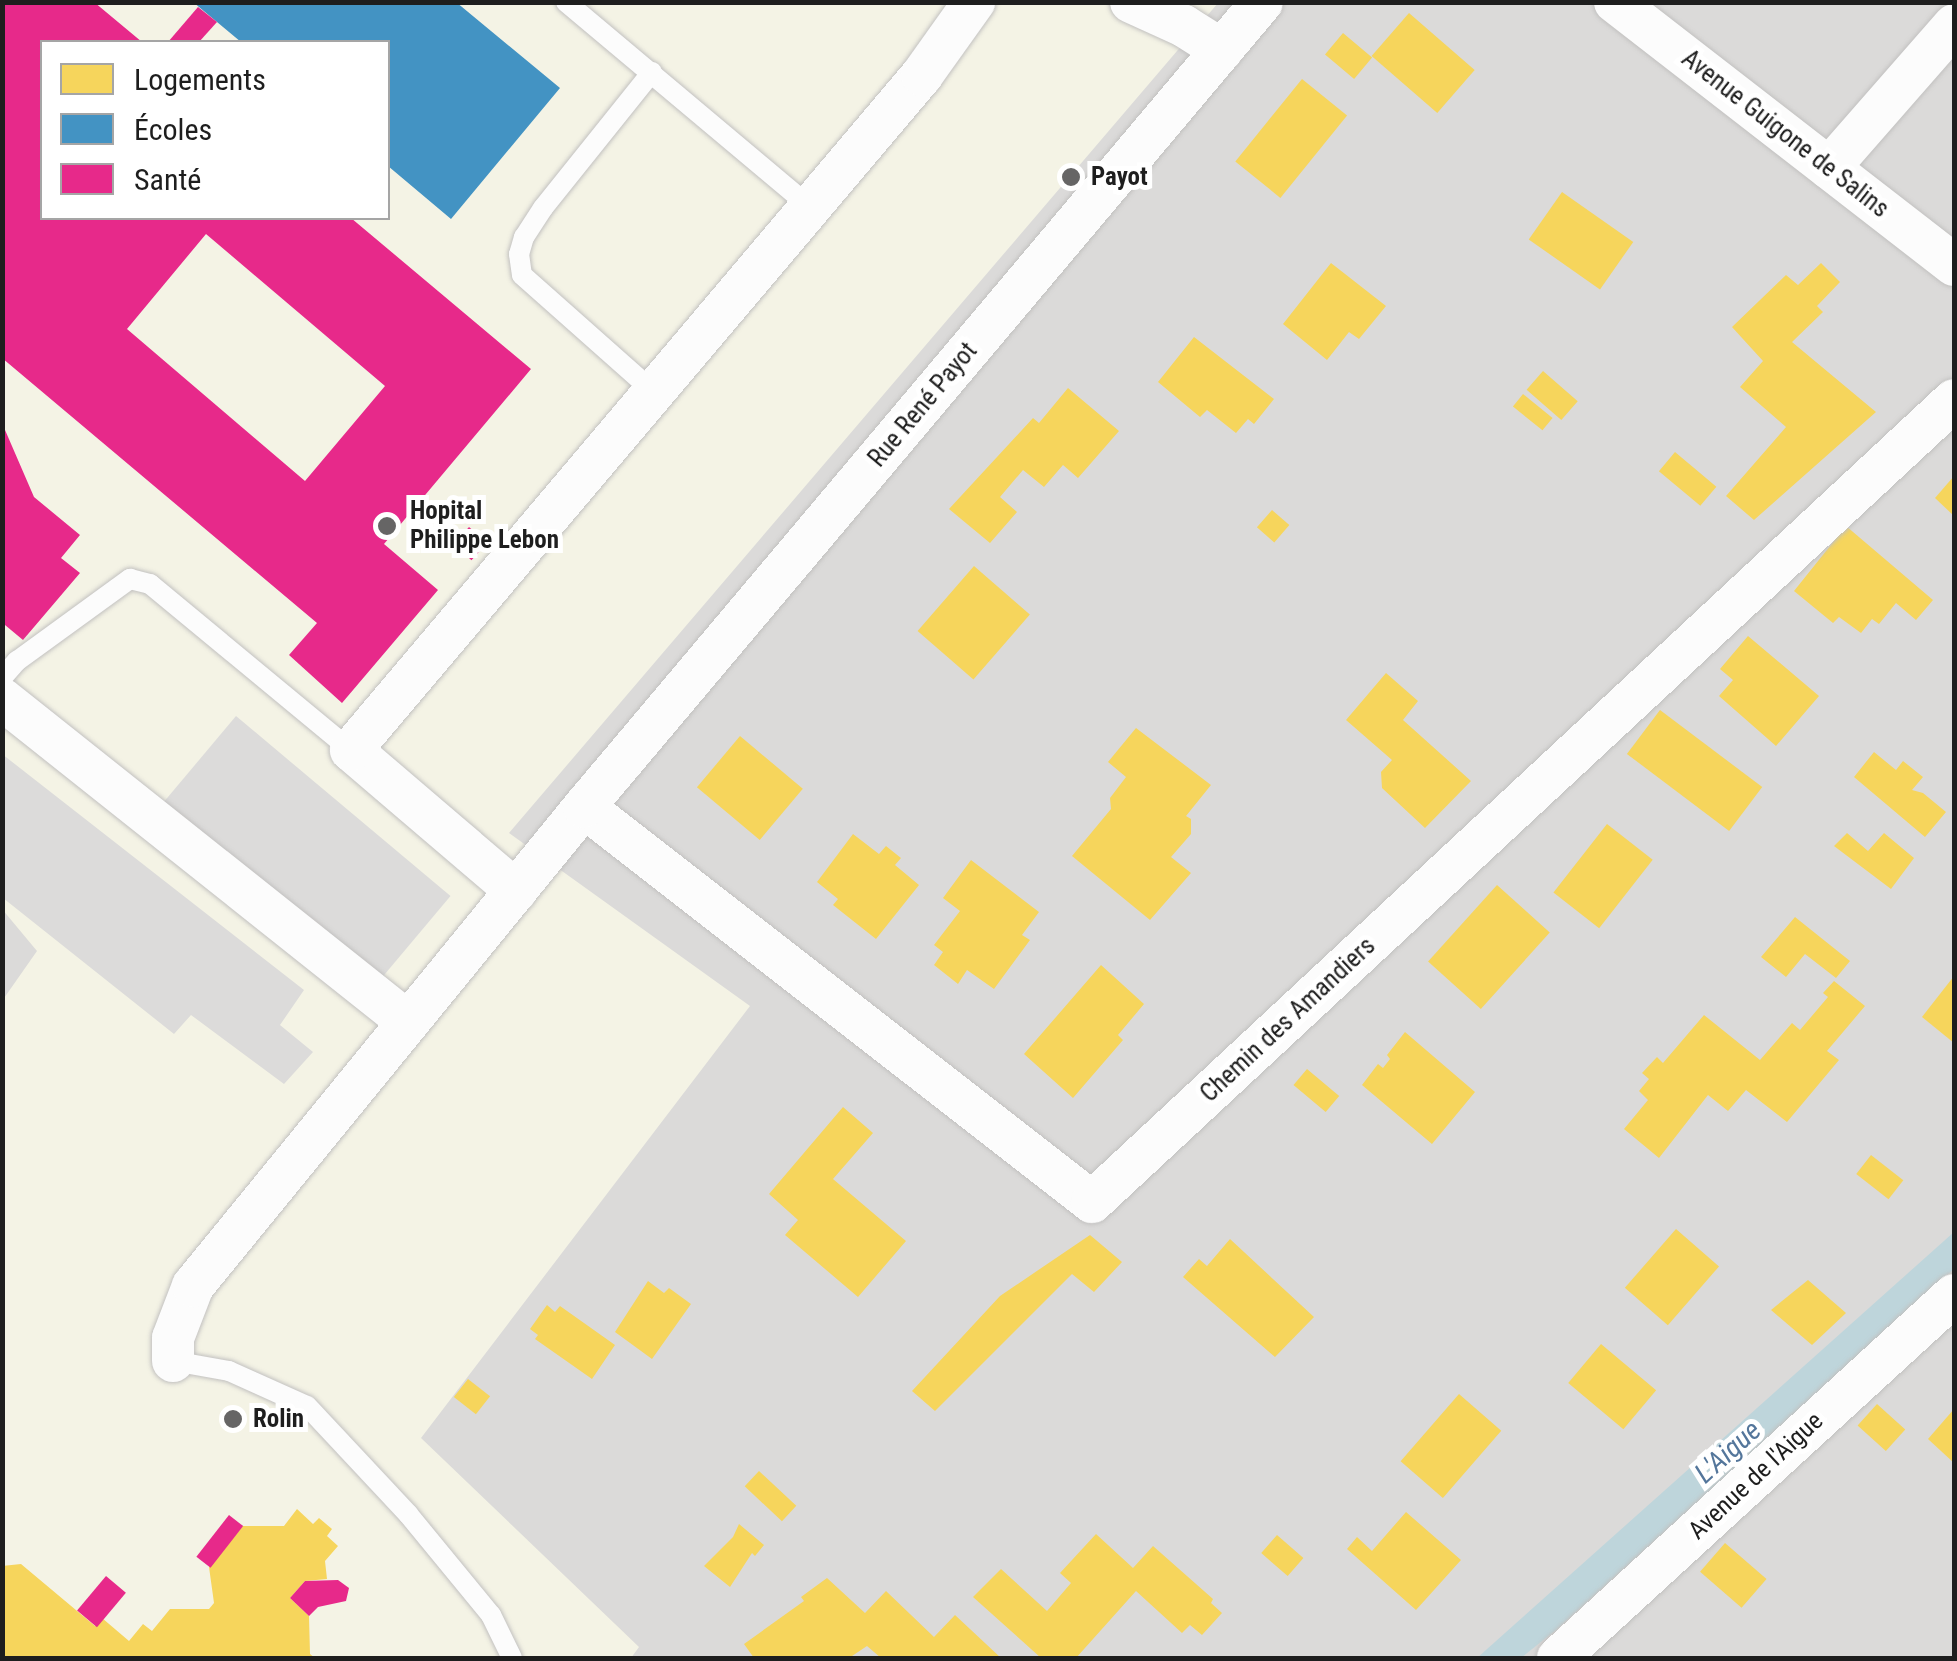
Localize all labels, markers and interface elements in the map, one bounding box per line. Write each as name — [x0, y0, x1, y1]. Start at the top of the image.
legend — [40, 40, 390, 220]
street label: Avenue Guigone de Salins — [1675, 44, 1895, 224]
text: Logements — [134, 62, 266, 97]
text: Écoles — [134, 112, 212, 147]
text: Santé — [134, 162, 201, 197]
place label: Payot — [1091, 162, 1148, 192]
marker: Payot — [1060, 166, 1082, 188]
street label: Rue René Payot — [862, 337, 984, 473]
place label: Hopital Philippe Lebon — [410, 497, 559, 556]
marker: Hopital Philippe Lebon — [374, 513, 400, 539]
street label: Chemin des Amandiers — [1194, 931, 1382, 1109]
place label: Rolin — [253, 1404, 304, 1434]
street label: Avenue de l'Aigue — [1683, 1406, 1829, 1546]
marker: Rolin — [222, 1408, 244, 1430]
water label: L'Aigue — [1688, 1414, 1768, 1490]

